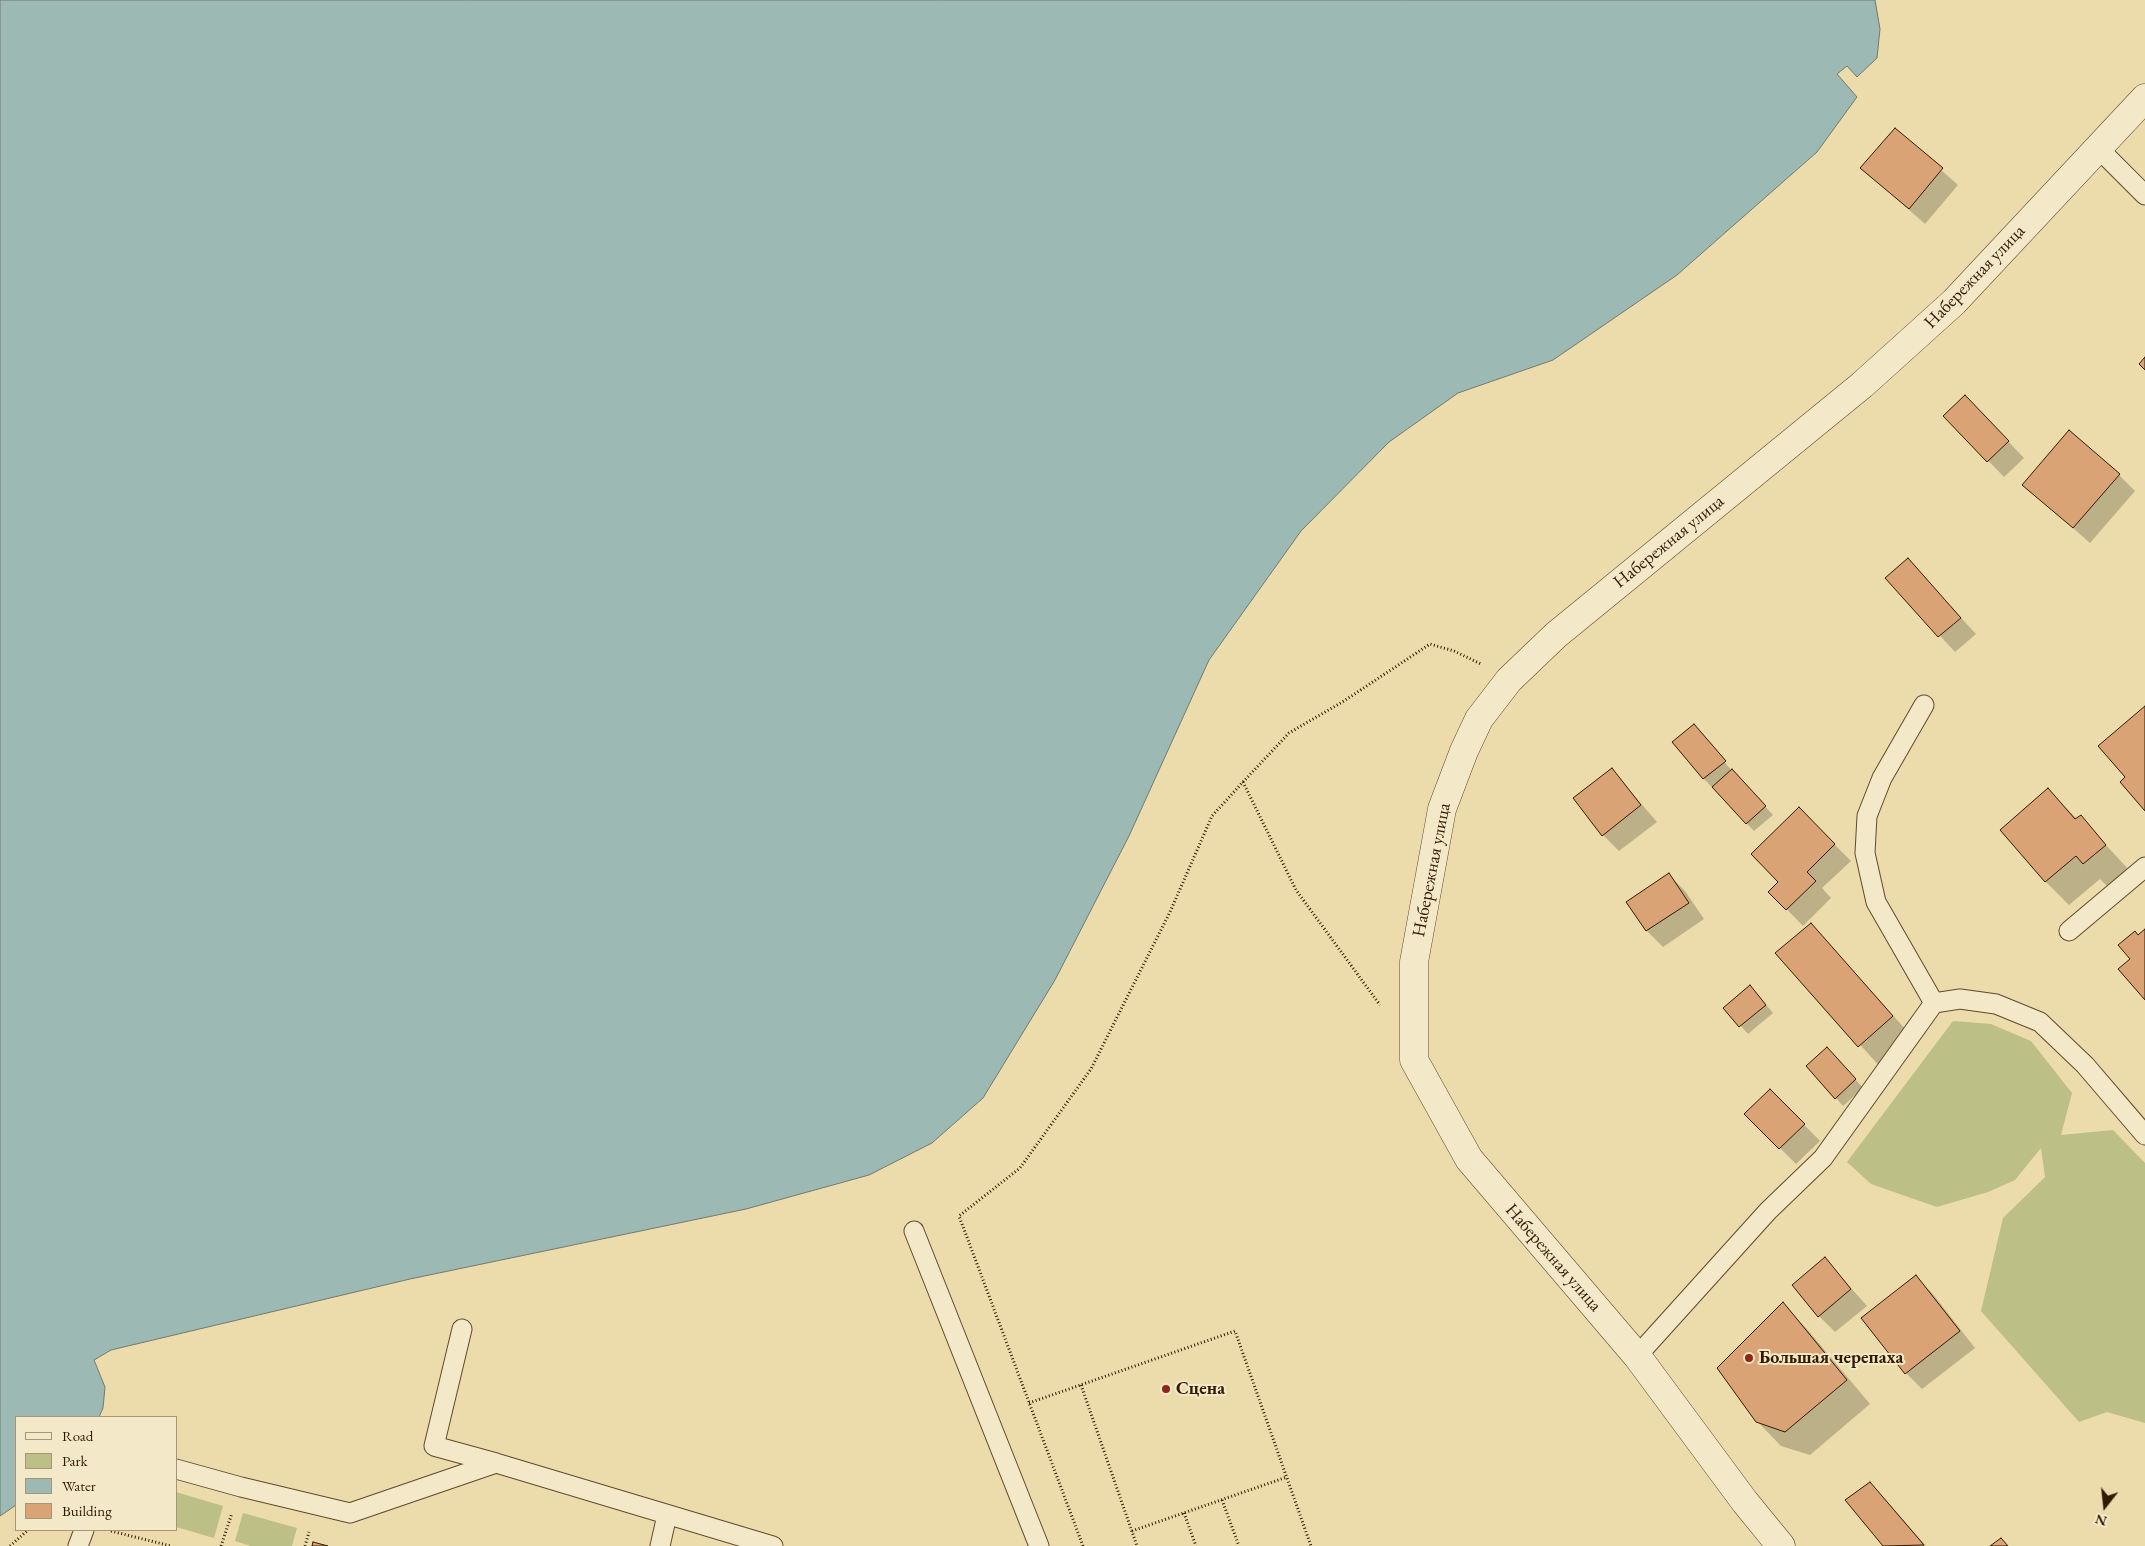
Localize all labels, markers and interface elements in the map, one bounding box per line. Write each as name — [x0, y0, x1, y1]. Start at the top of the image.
street label: Набережная улица — [1920, 221, 2030, 333]
street label: Набережная улица — [1609, 491, 1729, 593]
street label: Набережная улица — [1408, 801, 1456, 939]
street label: Набережная улица — [1500, 1200, 1606, 1316]
place label: Большая черепаха — [1759, 1347, 1903, 1369]
marker: Большая черепаха — [1743, 1352, 1755, 1364]
place label: Сцена — [1176, 1378, 1225, 1400]
marker: Сцена — [1160, 1383, 1172, 1395]
legend — [15, 1416, 178, 1531]
text: Road — [62, 1426, 93, 1445]
text: Park — [62, 1451, 88, 1470]
text: Water — [62, 1476, 96, 1495]
north arrow — [2080, 1481, 2130, 1531]
text: Building — [62, 1501, 112, 1520]
text: N — [2093, 1510, 2109, 1531]

